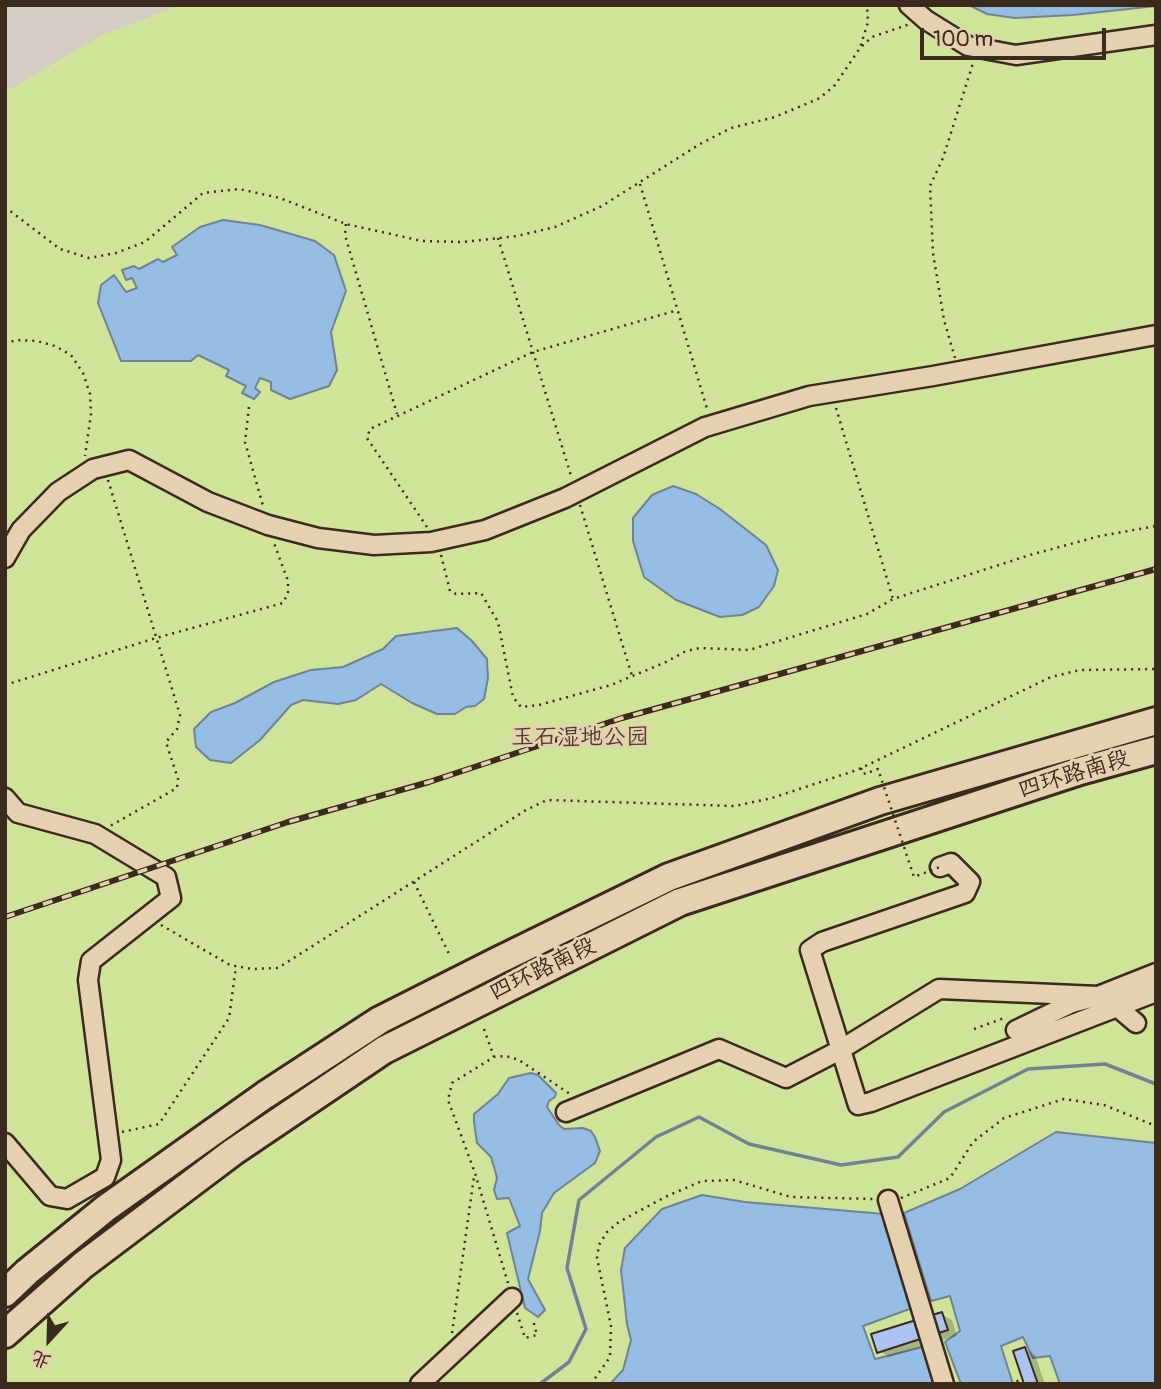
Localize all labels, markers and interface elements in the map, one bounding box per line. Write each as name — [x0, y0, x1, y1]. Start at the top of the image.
scale bar — [923, 14, 1108, 58]
text: 100 m — [933, 26, 993, 53]
park label: 玉石湿地公园 — [511, 724, 649, 752]
street label: 四环路南段 — [1015, 745, 1133, 805]
street label: 四环路南段 — [485, 932, 601, 1008]
north arrow — [14, 1305, 84, 1375]
text: 北 — [28, 1345, 54, 1374]

